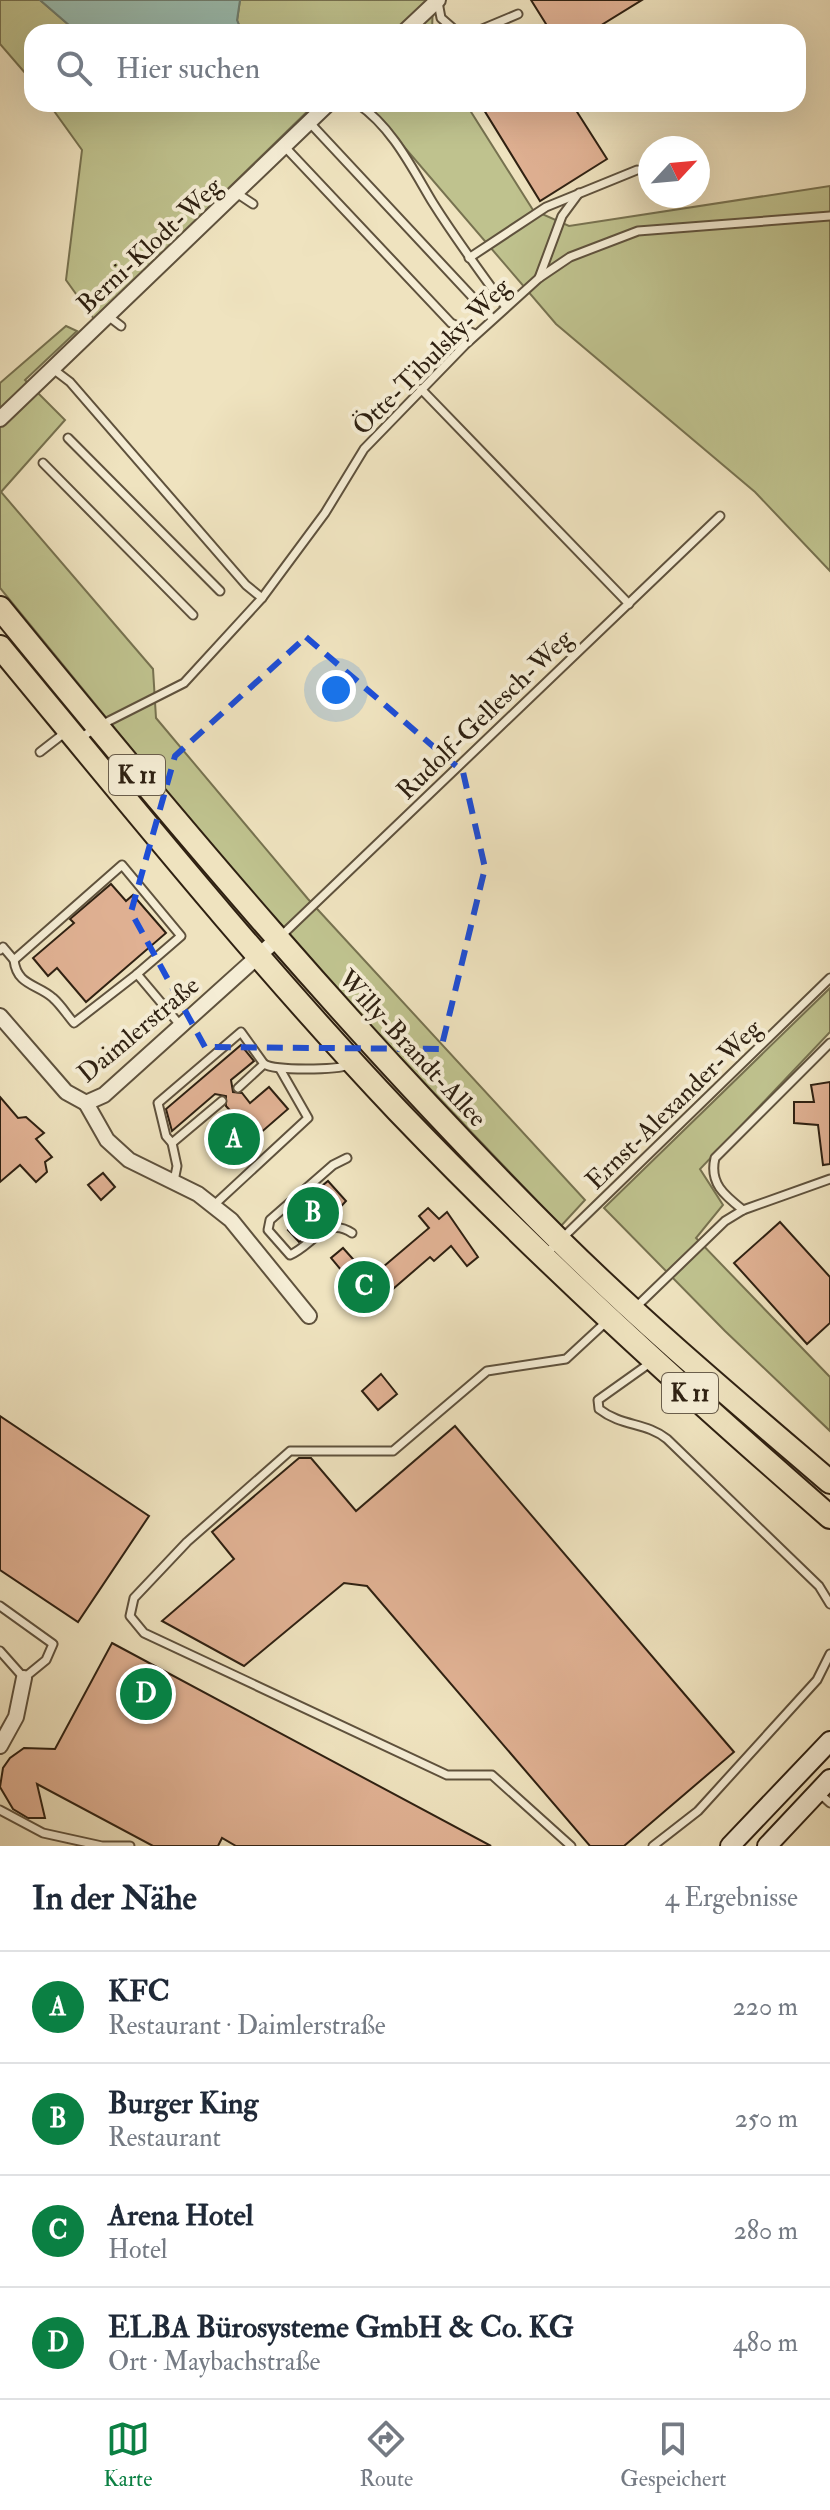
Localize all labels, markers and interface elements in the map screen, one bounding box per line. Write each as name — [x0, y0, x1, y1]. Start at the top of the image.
search box — [24, 24, 806, 112]
icon: search — [52, 46, 96, 90]
text: Hier suchen — [116, 50, 260, 87]
north arrow — [638, 136, 710, 208]
street label: Berni-Klodt-Weg — [71, 170, 230, 321]
street label: Ötte-Tibulsky-Weg — [345, 270, 518, 442]
street label: Rudolf-Gellesch-Weg — [390, 622, 580, 807]
your location — [316, 670, 356, 710]
road number: K 11 — [109, 755, 165, 795]
street label: Willy-Brandt-Allee — [331, 963, 493, 1134]
street label: Daimlerstraße — [71, 970, 206, 1090]
street label: Ernst-Alexander-Weg — [579, 1012, 769, 1197]
pin: A — [208, 1109, 260, 1169]
pin: B — [287, 1183, 339, 1243]
pin: C — [338, 1257, 390, 1317]
road number: K 11 — [662, 1373, 718, 1413]
pin: D — [120, 1664, 172, 1724]
text: In der Nähe — [32, 1877, 197, 1920]
text: 4 Ergebnisse — [665, 1882, 798, 1914]
text: KFC — [108, 1973, 170, 2010]
text: A — [50, 1991, 66, 2023]
text: 220 m — [733, 1991, 798, 2023]
text: Restaurant · Daimlerstraße — [108, 2010, 386, 2042]
text: Burger King — [108, 2085, 258, 2122]
text: B — [49, 2103, 67, 2135]
text: 250 m — [735, 2103, 798, 2135]
text: Restaurant — [108, 2122, 221, 2154]
text: Arena Hotel — [108, 2197, 253, 2234]
text: C — [48, 2215, 68, 2247]
text: 280 m — [734, 2215, 798, 2247]
text: Hotel — [108, 2234, 167, 2266]
text: ELBA Bürosysteme GmbH & Co. KG — [108, 2309, 574, 2346]
text: D — [47, 2327, 69, 2359]
text: 480 m — [733, 2327, 798, 2359]
text: Ort · Maybachstraße — [108, 2346, 320, 2378]
tab: Karte — [104, 2417, 152, 2493]
tab: Route — [359, 2417, 413, 2493]
tab: Gespeichert — [620, 2417, 726, 2493]

